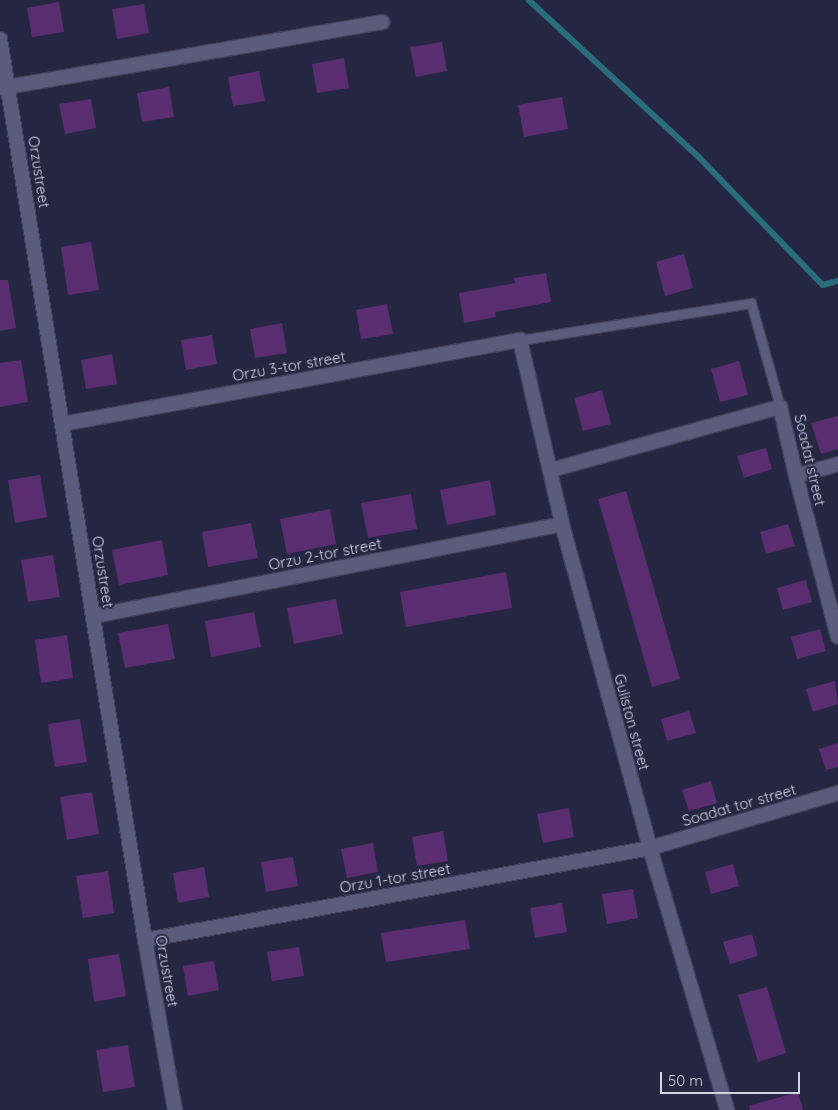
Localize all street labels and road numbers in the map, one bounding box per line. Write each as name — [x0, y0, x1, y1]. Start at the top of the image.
street label: Orzustreet — [24, 135, 54, 209]
street label: Orzu 3-tor street — [231, 347, 347, 385]
street label: Soadat street — [791, 412, 829, 508]
street label: Orzu 2-tor street — [267, 534, 383, 574]
street label: Orzustreet — [88, 535, 118, 609]
street label: Guliston street — [610, 672, 654, 772]
street label: Soadat tor street — [680, 780, 798, 830]
street label: Orzu 1-tor street — [338, 859, 452, 897]
street label: Orzustreet — [152, 934, 182, 1008]

